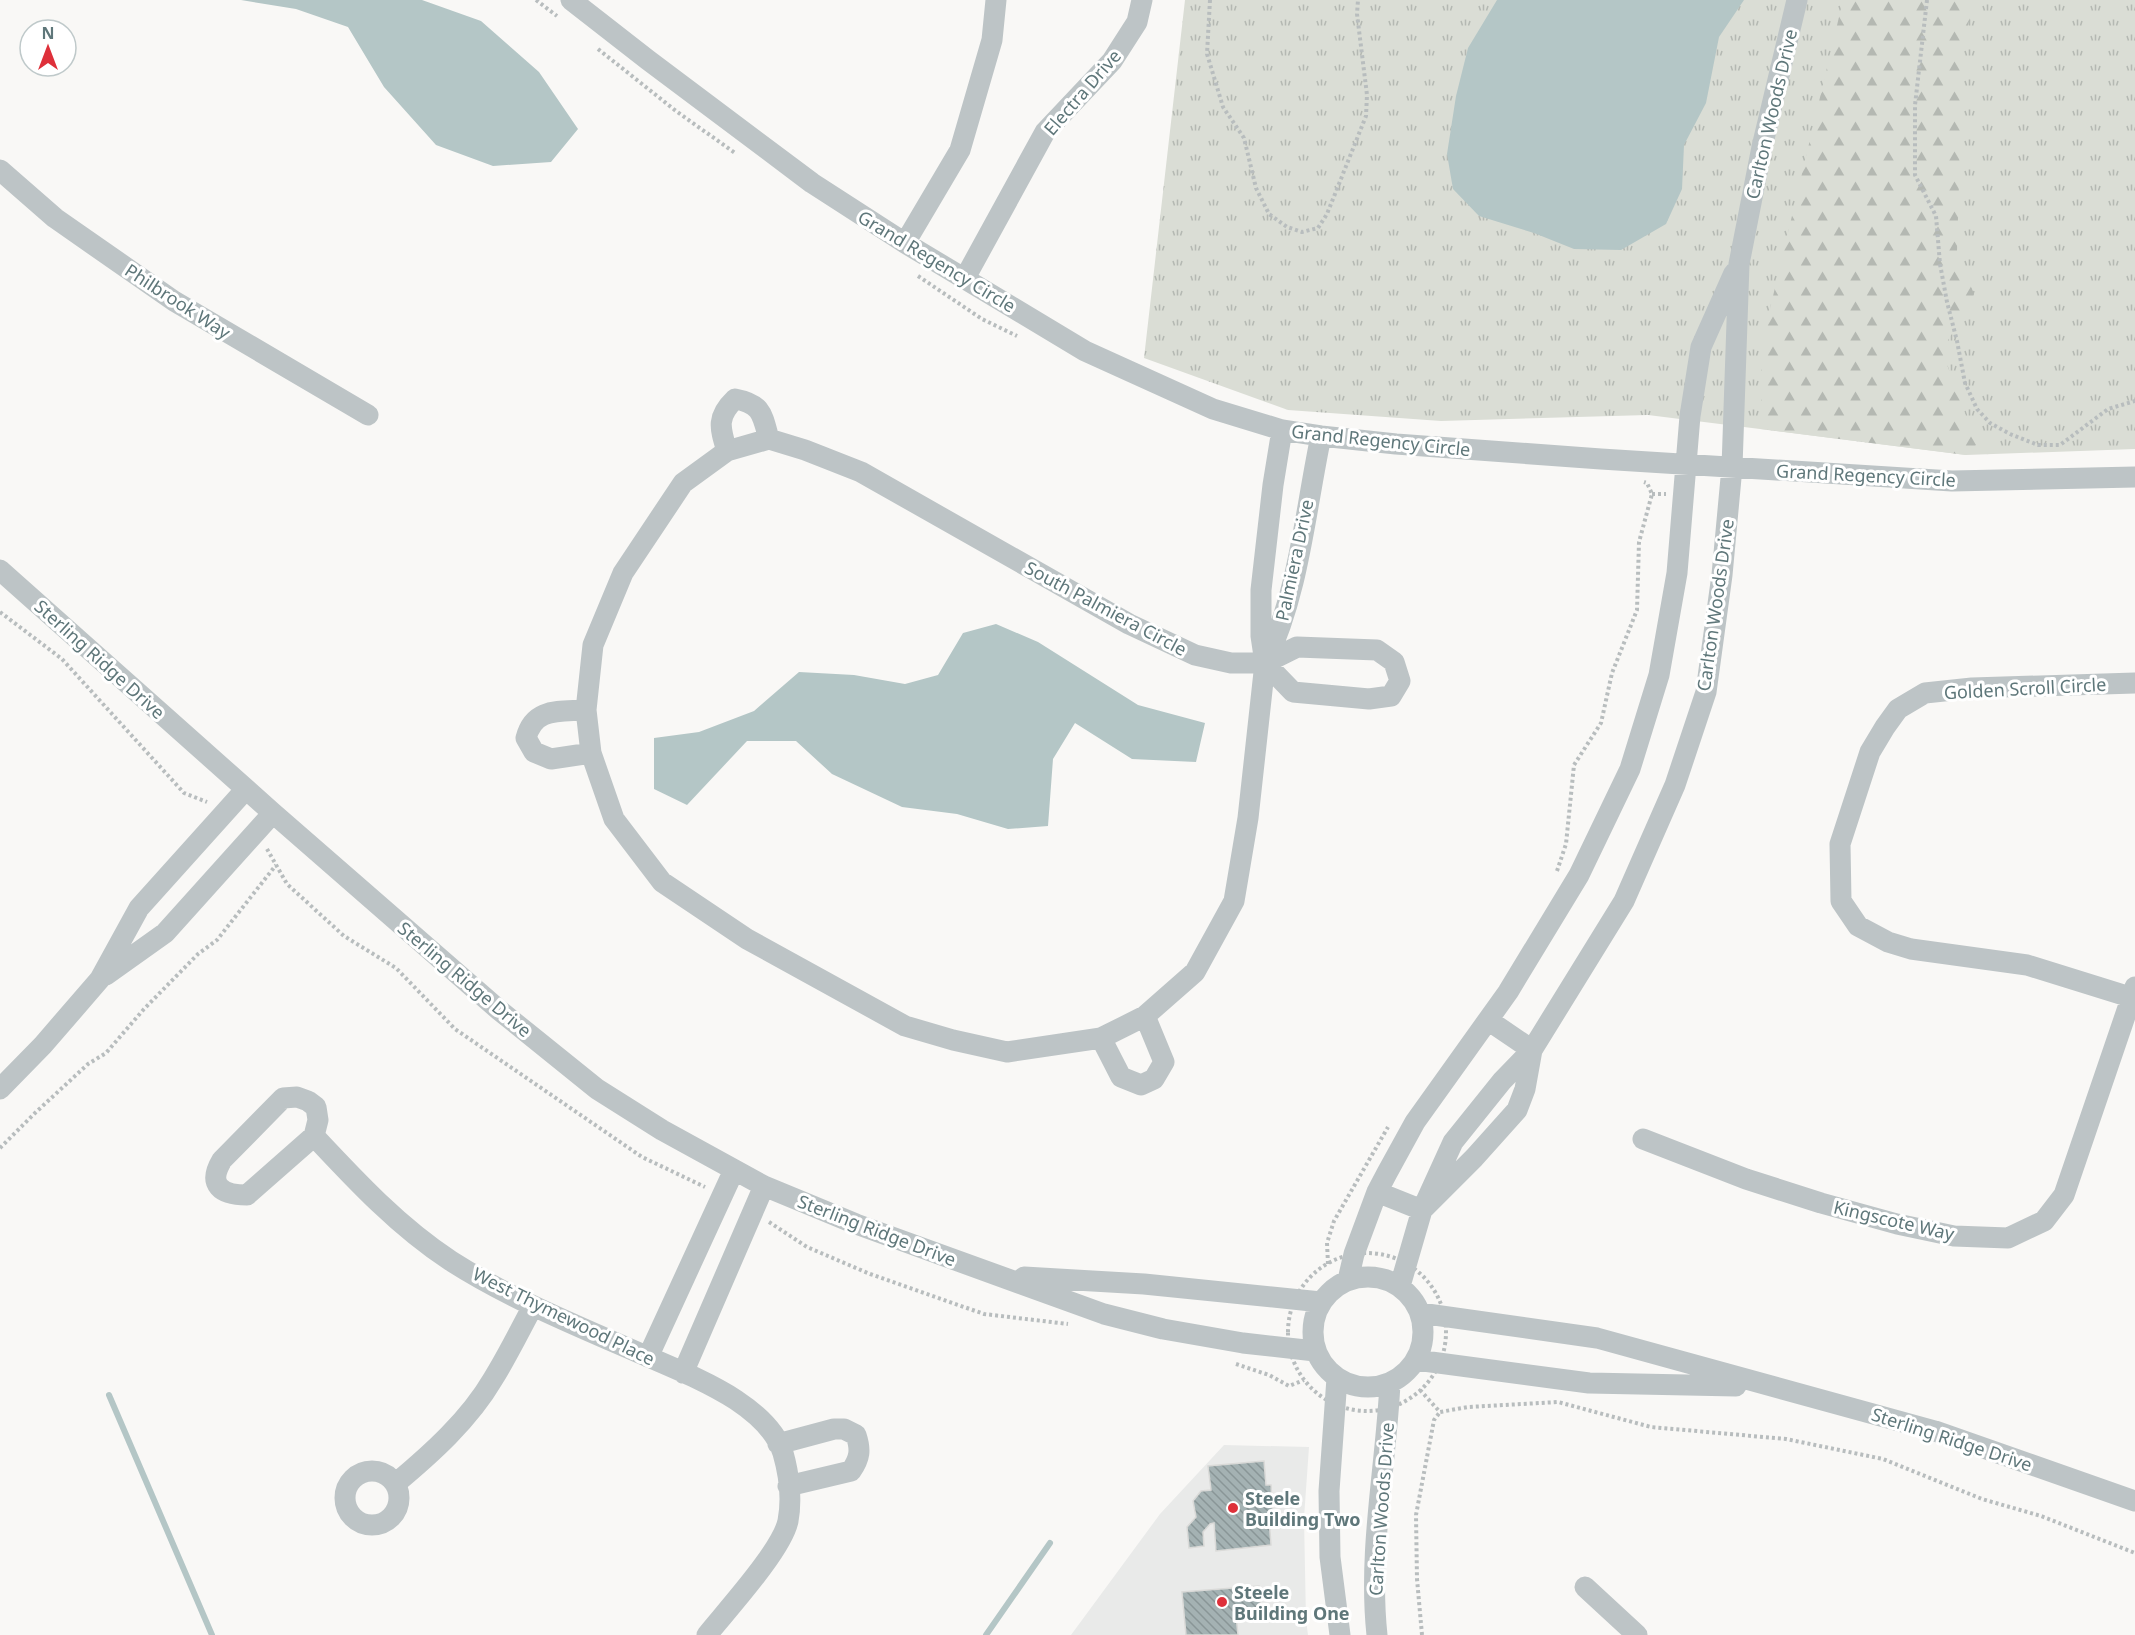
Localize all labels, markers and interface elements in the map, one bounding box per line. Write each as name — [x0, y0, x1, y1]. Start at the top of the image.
north arrow — [18, 18, 78, 78]
text: N — [41, 22, 55, 44]
street label: Carlton Woods Drive — [1740, 27, 1802, 201]
street label: Electra Drive — [1038, 44, 1126, 140]
street label: Grand Regency Circle — [854, 204, 1020, 318]
street label: Philbrook Way — [121, 258, 236, 345]
street label: Grand Regency Circle — [1290, 419, 1472, 461]
street label: Grand Regency Circle — [1776, 458, 1956, 492]
street label: Palmiera Drive — [1269, 497, 1319, 623]
street label: Carlton Woods Drive — [1691, 517, 1739, 693]
street label: South Palmiera Circle — [1021, 555, 1191, 661]
street label: Sterling Ridge Drive — [30, 594, 170, 724]
street label: Golden Scroll Circle — [1943, 672, 2107, 704]
street label: Sterling Ridge Drive — [393, 916, 537, 1042]
street label: Sterling Ridge Drive — [795, 1189, 959, 1271]
street label: Kingscote Way — [1831, 1194, 1957, 1246]
street label: West Thymewood Place — [469, 1262, 659, 1370]
street label: Sterling Ridge Drive — [1869, 1402, 2035, 1476]
street label: Carlton Woods Drive — [1363, 1421, 1399, 1597]
place label: Steele Building Two — [1245, 1486, 1361, 1531]
marker: Steele Building Two — [1226, 1501, 1240, 1515]
place label: Steele Building One — [1234, 1580, 1350, 1625]
marker: Steele Building One — [1215, 1595, 1229, 1609]

